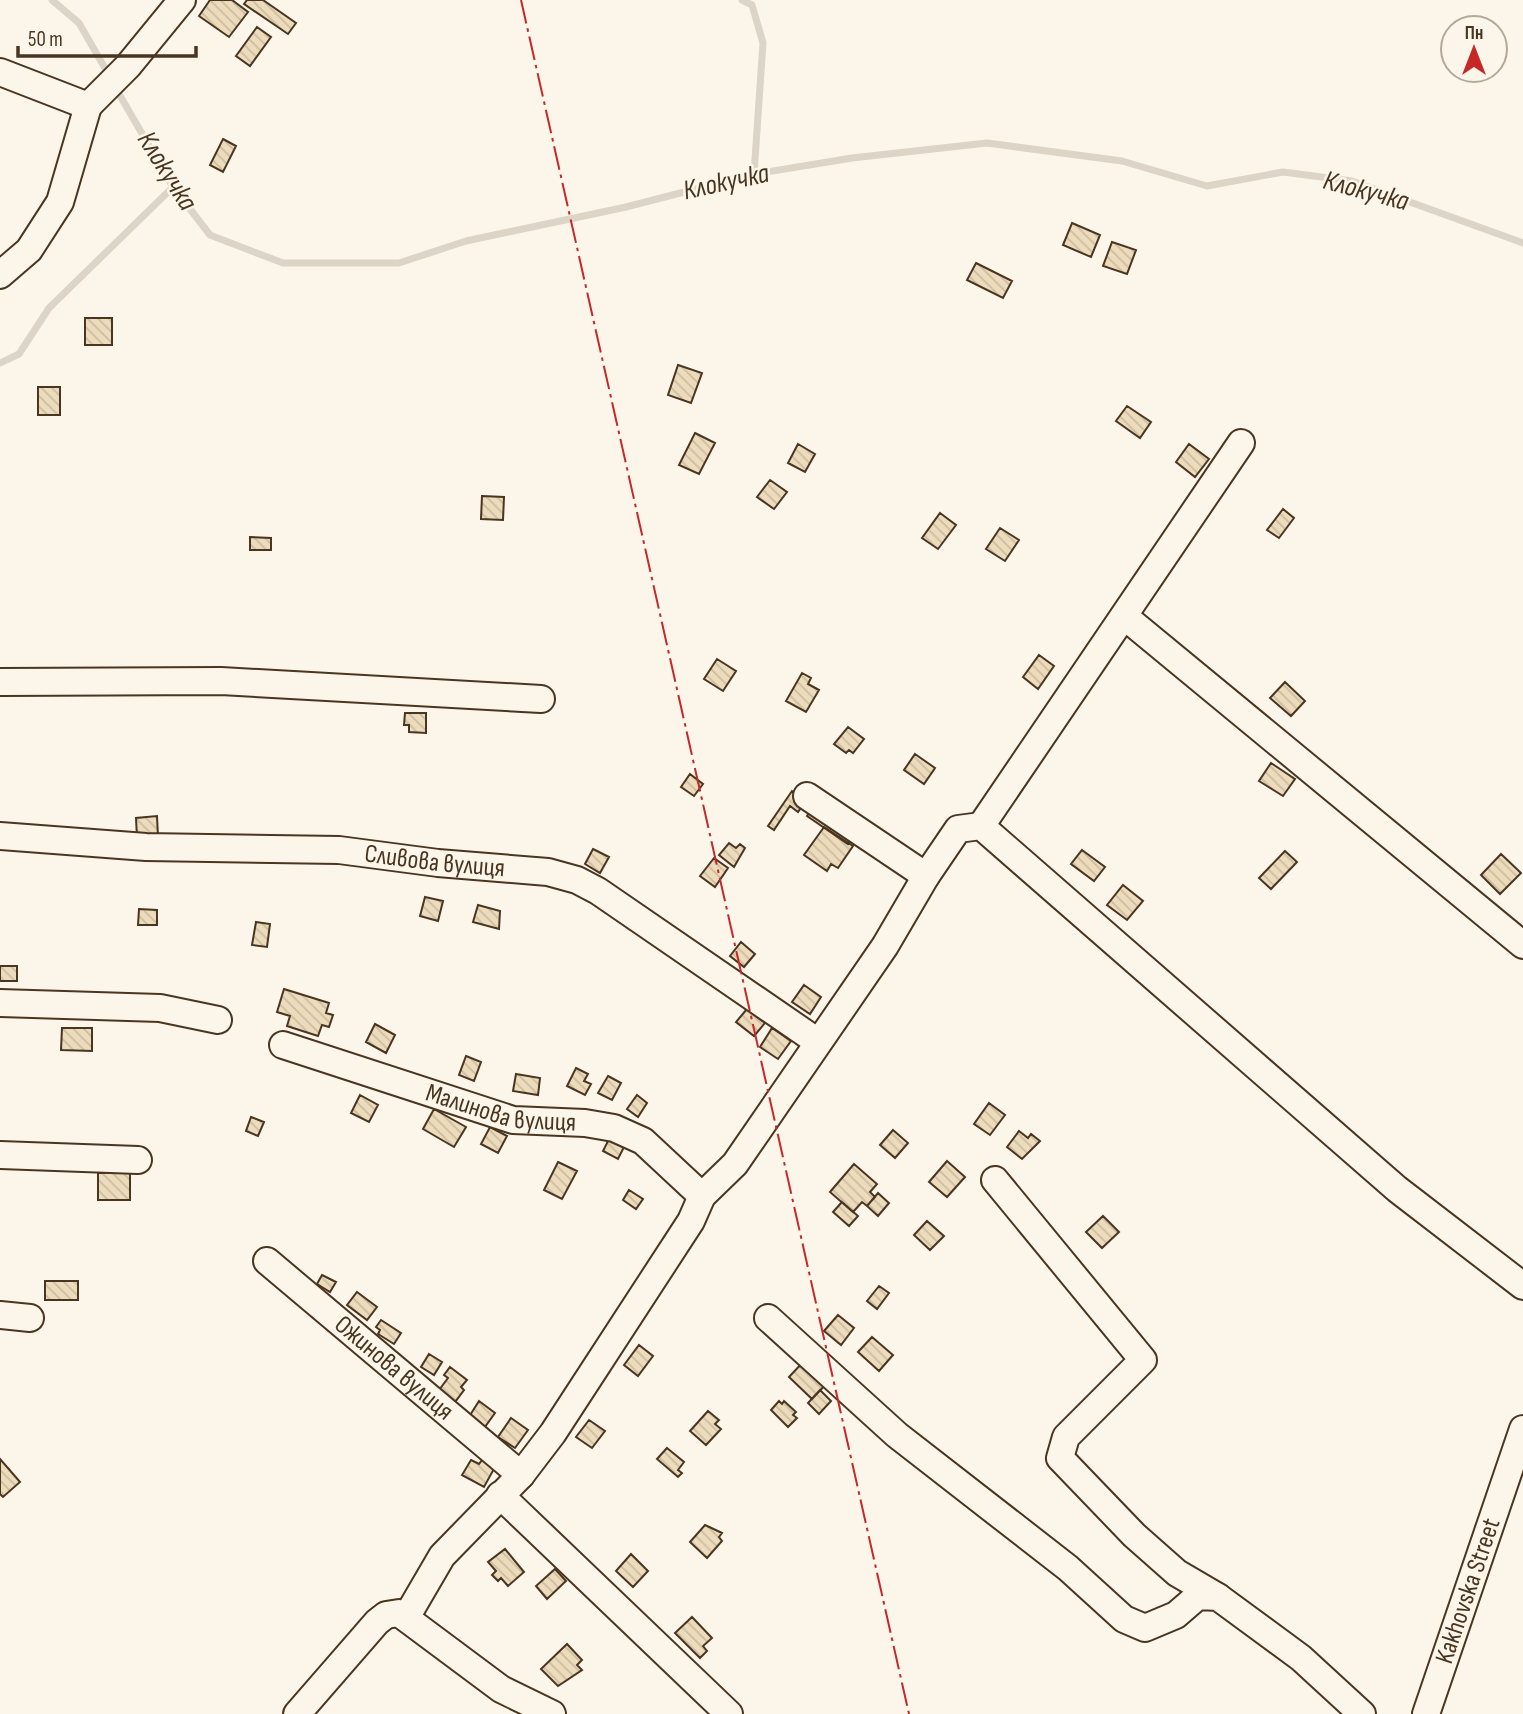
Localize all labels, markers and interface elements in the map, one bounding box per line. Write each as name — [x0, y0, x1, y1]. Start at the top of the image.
scale bar — [18, 14, 196, 58]
north arrow — [1439, 14, 1509, 84]
text: Пн — [1465, 22, 1483, 45]
text: 50 m — [28, 27, 63, 52]
water label: Клокучка — [130, 125, 204, 217]
water label: Клокучка — [680, 157, 773, 207]
water label: Клокучка — [1320, 164, 1413, 218]
street label: Сливова вулиця — [363, 838, 506, 884]
street label: Малинова вулиця — [422, 1077, 577, 1138]
street label: Ожинова вулиця — [328, 1309, 460, 1427]
street label: Kakhovska Street — [1429, 1514, 1507, 1668]

